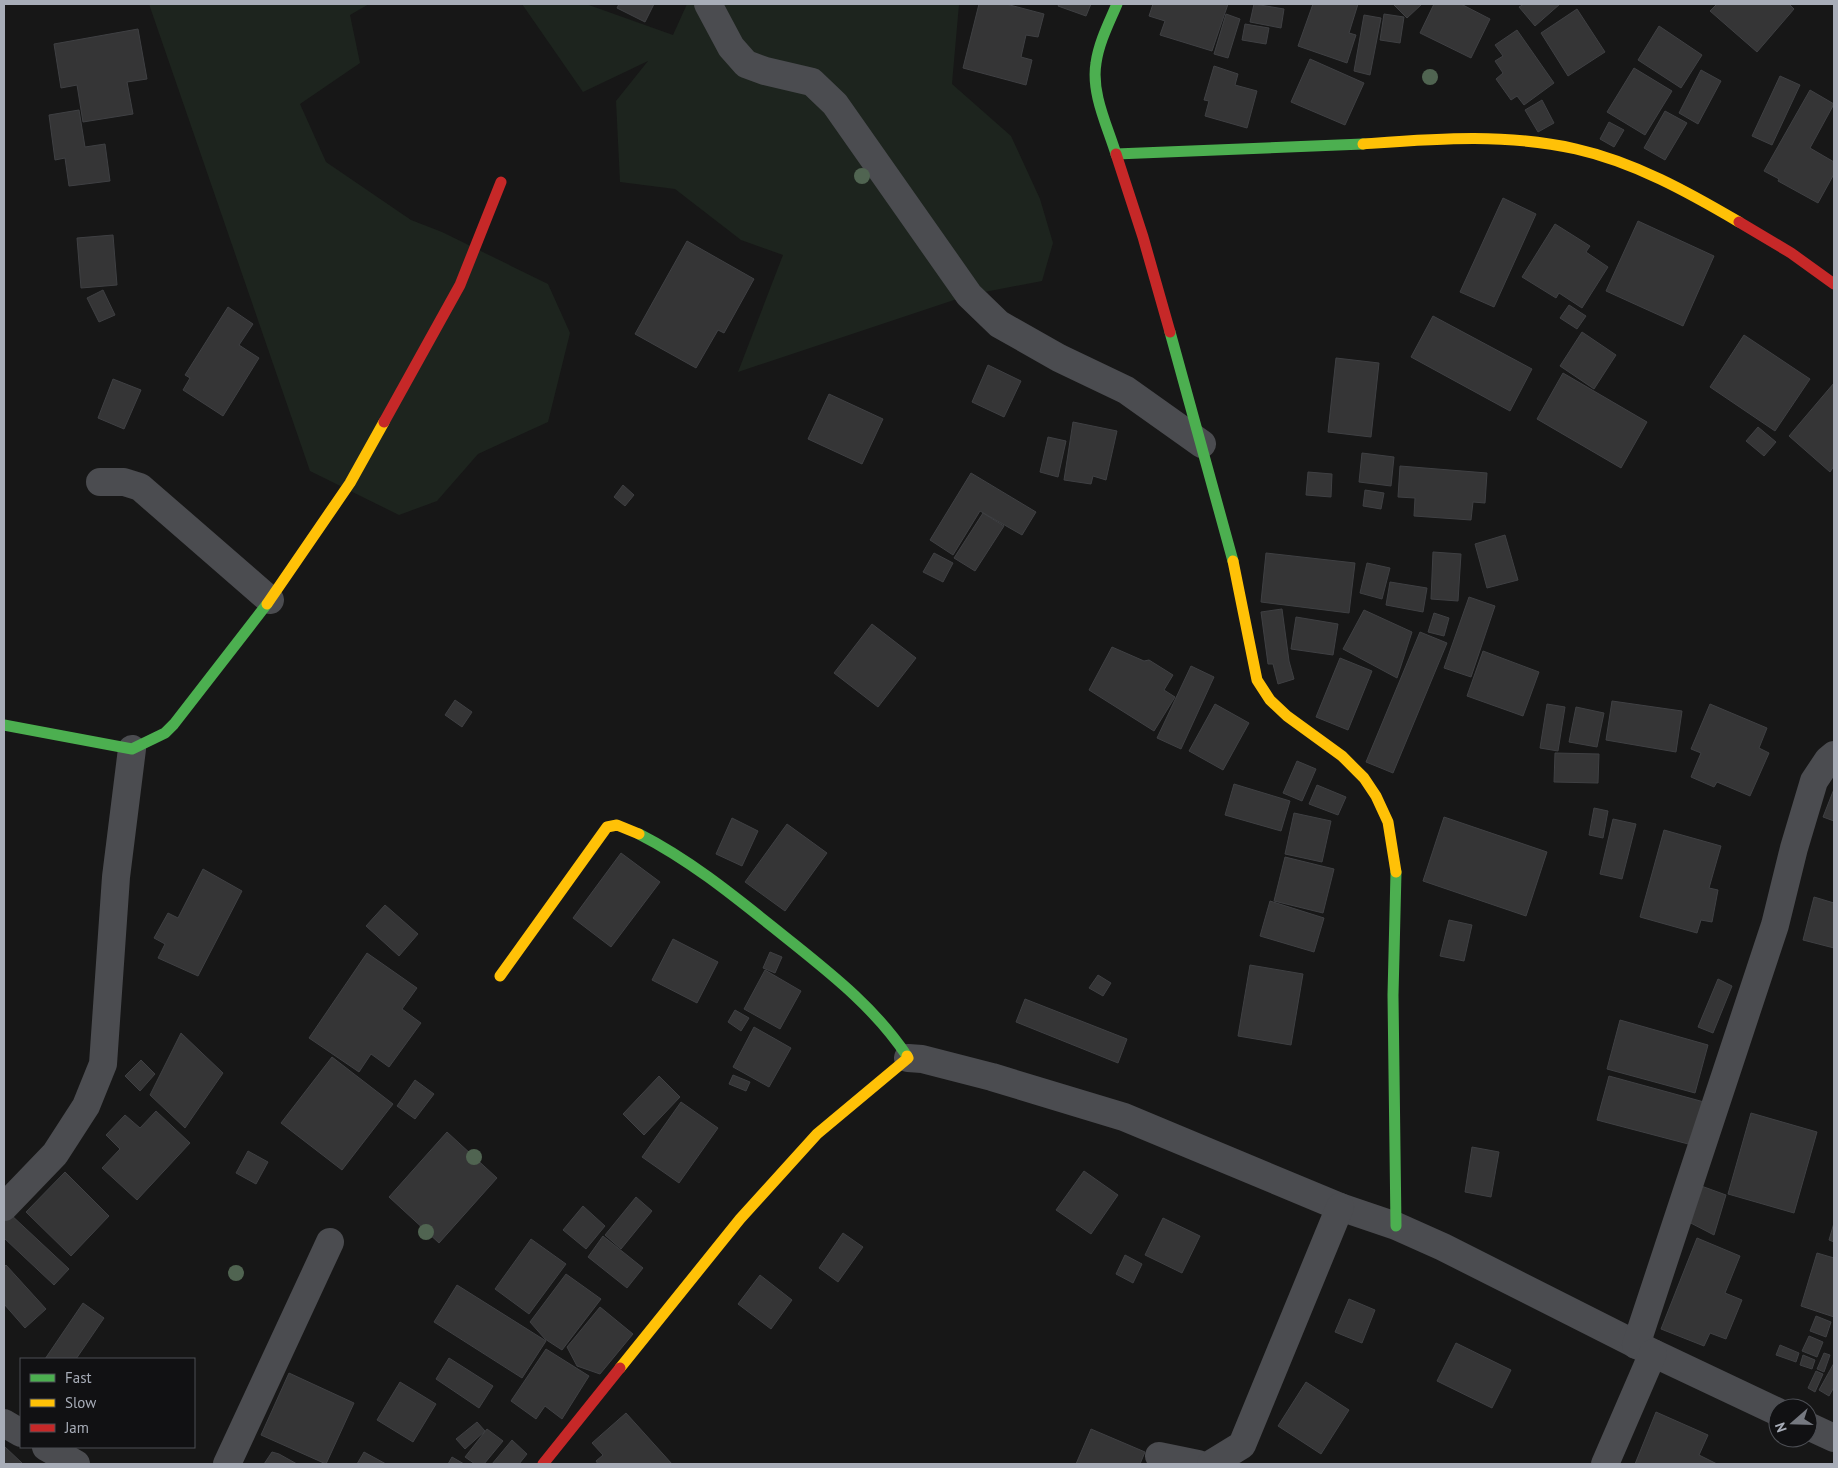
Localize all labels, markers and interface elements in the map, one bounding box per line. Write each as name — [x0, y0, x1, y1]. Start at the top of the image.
legend — [20, 1358, 195, 1448]
text: Fast — [65, 1368, 92, 1387]
text: Slow — [65, 1393, 96, 1412]
north arrow — [1768, 1398, 1818, 1448]
text: Jam — [64, 1418, 89, 1437]
text: N — [1771, 1420, 1791, 1435]

